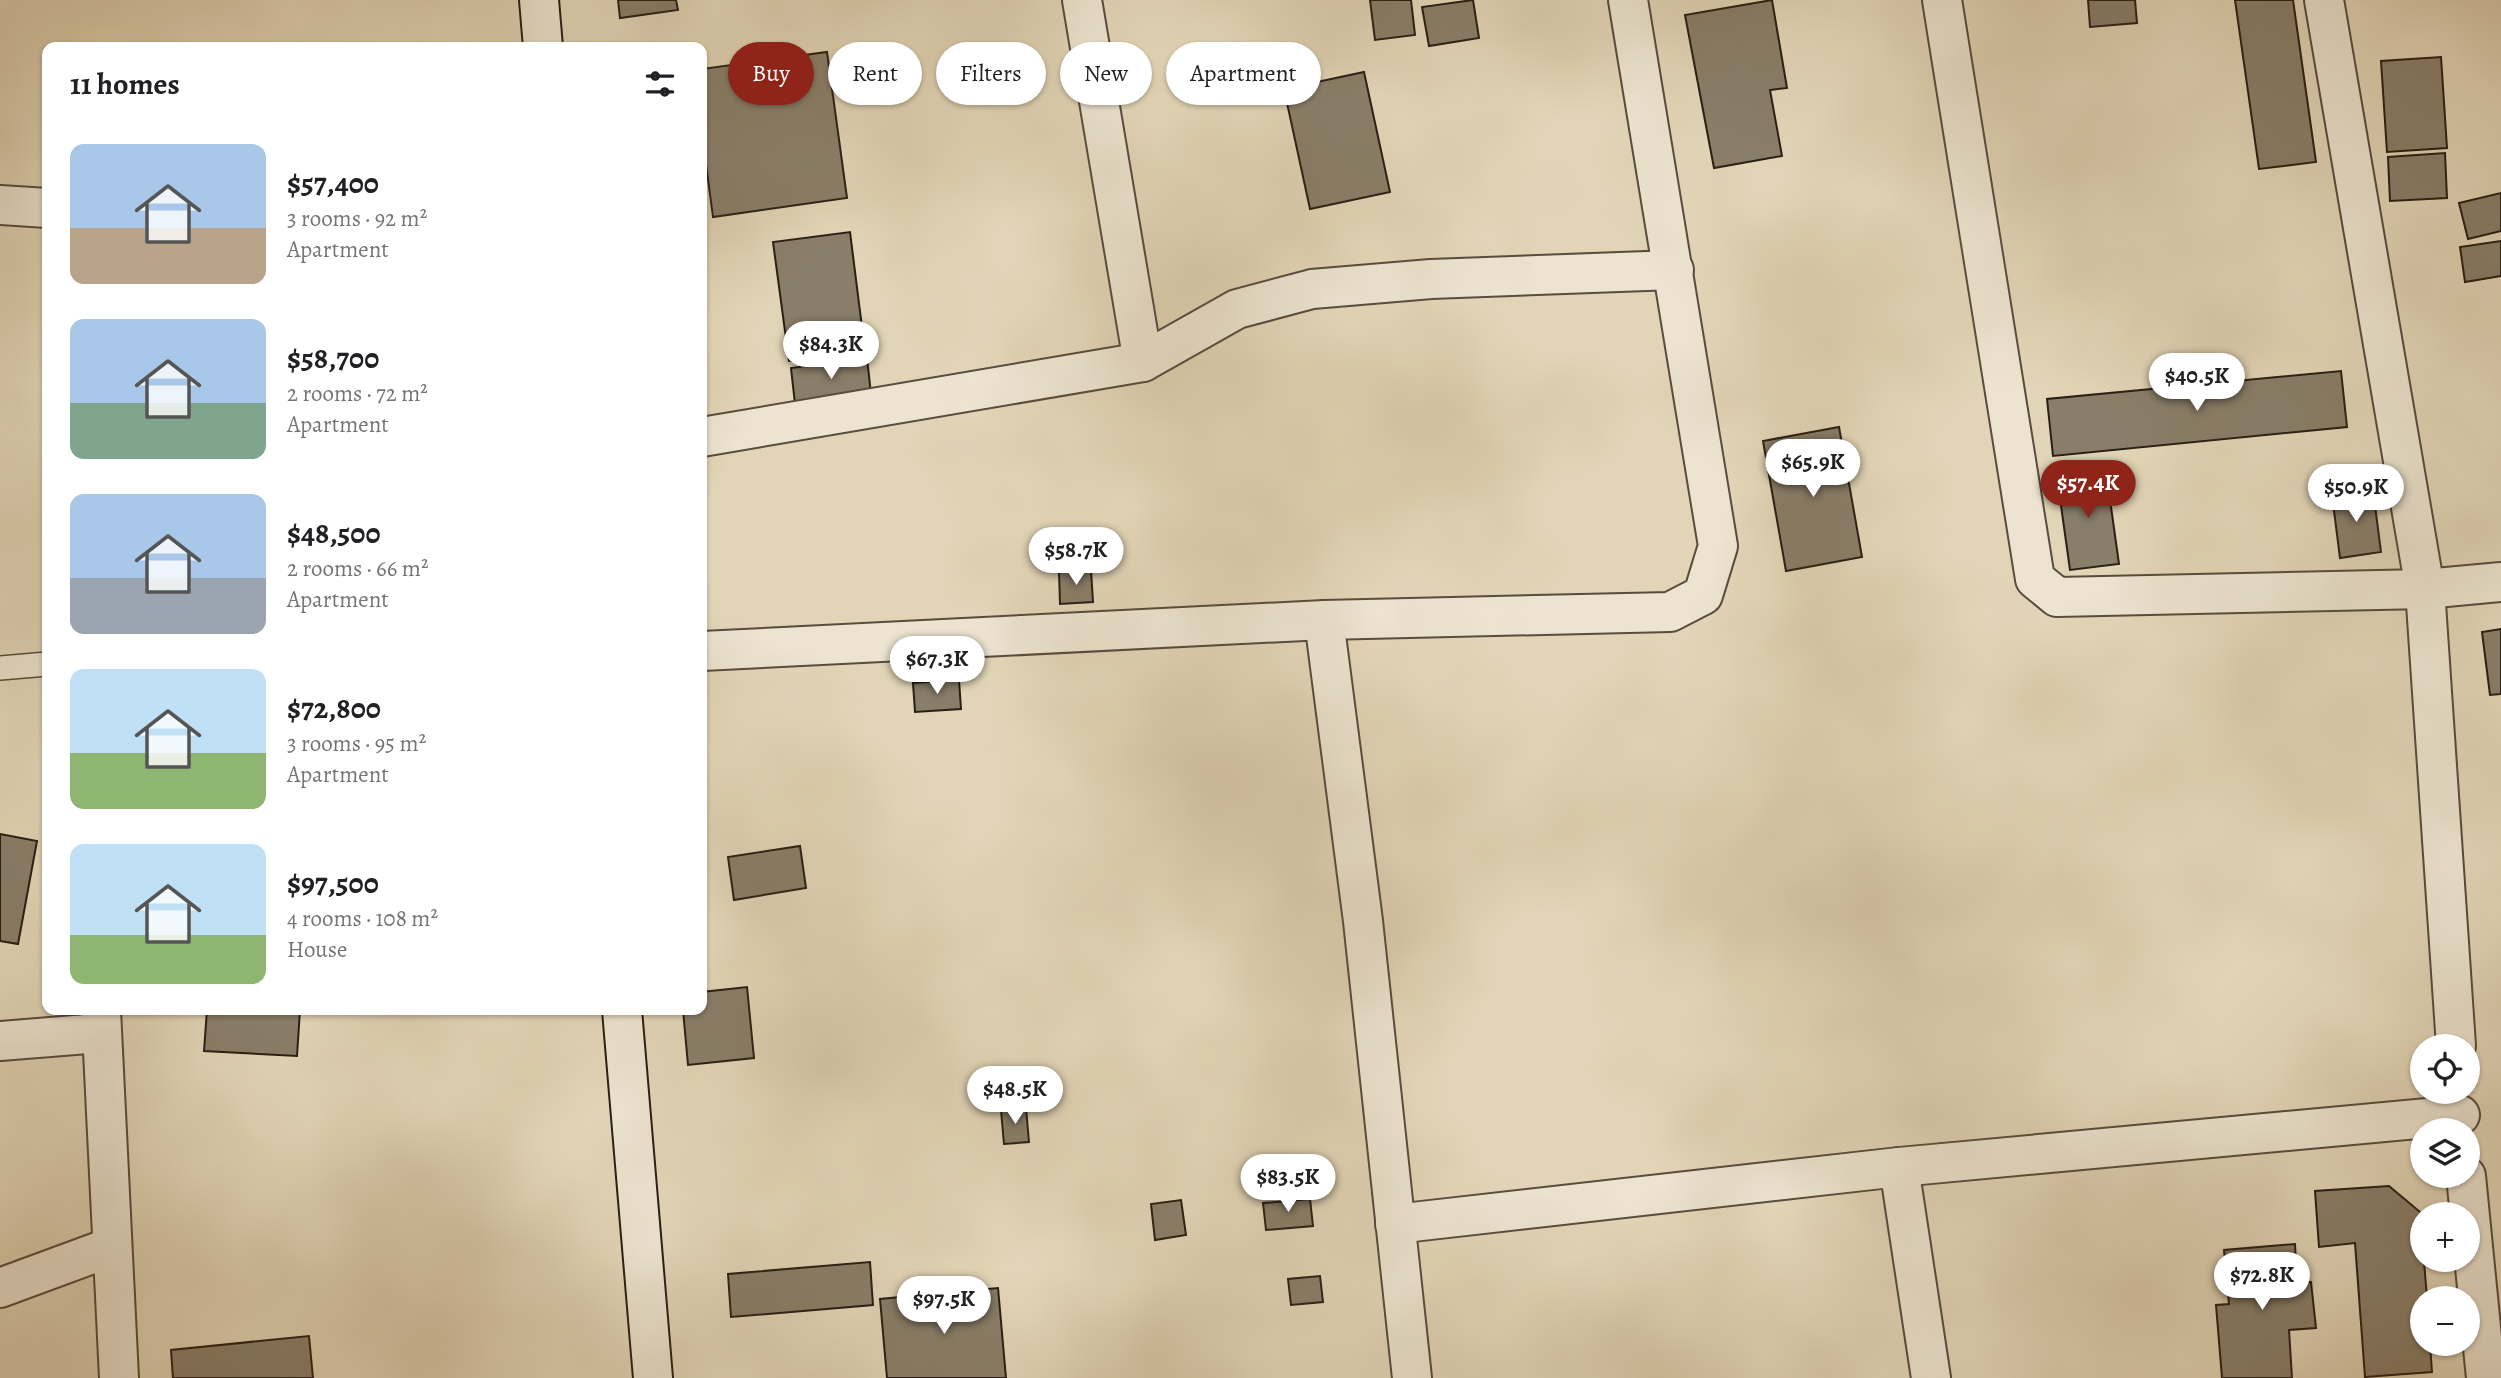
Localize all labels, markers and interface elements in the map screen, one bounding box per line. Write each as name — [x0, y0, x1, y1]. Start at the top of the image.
chip: Buy — [728, 42, 814, 105]
chip: Rent — [828, 42, 922, 105]
chip: Filters — [936, 42, 1046, 105]
chip: New — [1060, 42, 1152, 105]
chip: Apartment — [1166, 42, 1321, 105]
text: 11 homes — [70, 64, 180, 104]
icon: filters — [641, 65, 679, 103]
text: $57,400 — [287, 163, 379, 203]
icon: home — [126, 172, 210, 256]
text: 3 rooms · 92 m² — [287, 203, 427, 234]
text: Apartment — [287, 234, 389, 265]
pin: $84.3K — [774, 322, 888, 381]
text: $84.3K — [799, 328, 863, 359]
text: $58,700 — [287, 338, 379, 378]
icon: home — [126, 347, 210, 431]
pin: $40.5K — [2140, 354, 2254, 413]
text: $40.5K — [2165, 360, 2229, 391]
text: 2 rooms · 72 m² — [287, 378, 428, 409]
text: Apartment — [287, 409, 389, 440]
pin: $65.9K — [1756, 440, 1870, 499]
text: $65.9K — [1781, 446, 1845, 477]
pin: $57.4K — [2031, 461, 2145, 520]
pin: $50.9K — [2299, 464, 2413, 524]
text: $57.4K — [2057, 467, 2119, 498]
text: $50.9K — [2324, 471, 2388, 502]
text: $48,500 — [287, 513, 381, 553]
icon: home — [126, 522, 210, 606]
pin: $58.7K — [1019, 528, 1133, 587]
text: $58.7K — [1045, 534, 1107, 565]
text: 2 rooms · 66 m² — [287, 553, 429, 584]
text: Apartment — [287, 584, 389, 615]
pin: $67.3K — [880, 636, 994, 696]
text: $67.3K — [906, 643, 968, 674]
text: $72,800 — [287, 688, 381, 728]
icon: home — [126, 697, 210, 781]
text: 3 rooms · 95 m² — [287, 728, 426, 759]
text: Apartment — [287, 759, 389, 790]
text: $97,500 — [287, 863, 379, 903]
icon: home — [126, 872, 210, 956]
text: 4 rooms · 108 m² — [287, 903, 438, 934]
text: House — [287, 934, 347, 965]
map controls — [2410, 1034, 2480, 1356]
button: locate — [2410, 1034, 2480, 1104]
pin: $48.5K — [958, 1066, 1072, 1126]
text: $48.5K — [983, 1073, 1047, 1104]
button: layers — [2410, 1118, 2480, 1188]
pin: $83.5K — [1231, 1154, 1345, 1214]
text: $83.5K — [1257, 1161, 1319, 1192]
button: + — [2410, 1202, 2480, 1272]
pin: $72.8K — [2205, 1252, 2319, 1312]
text: $72.8K — [2230, 1259, 2294, 1290]
pin: $97.5K — [887, 1276, 1001, 1336]
text: $97.5K — [913, 1283, 975, 1314]
button: − — [2410, 1286, 2480, 1356]

